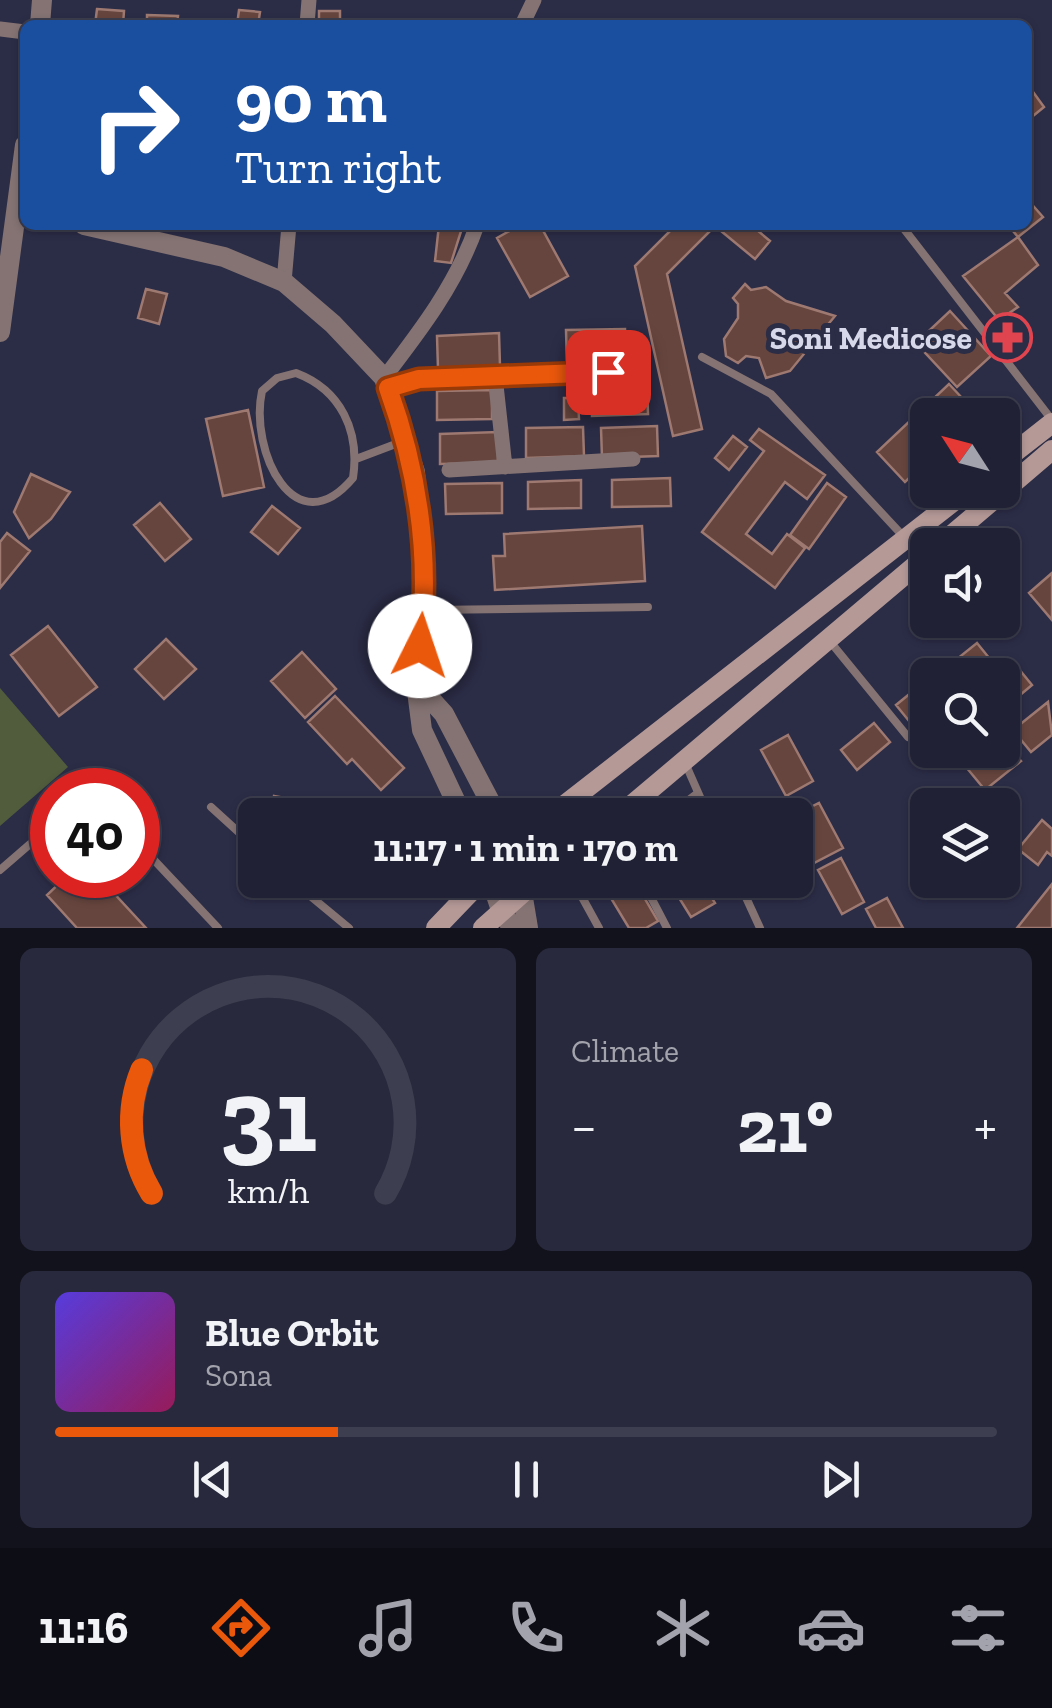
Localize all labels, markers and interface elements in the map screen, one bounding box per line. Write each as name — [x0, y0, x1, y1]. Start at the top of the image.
text: 90 m — [235, 56, 387, 140]
icon: right — [70, 60, 200, 190]
text: Turn right — [235, 141, 441, 195]
pharmacy icon: Soni Medicose — [981, 312, 1033, 364]
place label: Soni Medicose — [770, 319, 972, 357]
pin — [566, 330, 651, 415]
icon: arrive — [581, 345, 636, 400]
north arrow — [910, 398, 1020, 508]
map controls — [910, 398, 1020, 898]
button: sound — [910, 528, 1020, 638]
position arrow — [368, 594, 472, 698]
button: search — [910, 658, 1020, 768]
speed limit sign: 40 — [30, 768, 160, 898]
button: layers — [910, 788, 1020, 898]
text: 11:17 · 1 min · 170 m — [373, 825, 678, 871]
text: Climate — [571, 1032, 679, 1070]
text: 31 — [219, 1053, 317, 1178]
text: 21° — [737, 1081, 833, 1171]
text: − — [571, 1093, 597, 1159]
text: + — [974, 1093, 997, 1159]
text: km/h — [227, 1169, 309, 1212]
text: Blue Orbit — [205, 1310, 378, 1356]
text: Sona — [205, 1356, 272, 1394]
icon: previous — [185, 1452, 240, 1507]
icon: pause — [499, 1452, 554, 1507]
icon: next — [813, 1452, 868, 1507]
icon: directions — [206, 1593, 276, 1663]
icon: music — [353, 1593, 423, 1663]
icon: phone — [501, 1593, 571, 1663]
icon: climate — [648, 1593, 718, 1663]
icon: car — [796, 1593, 866, 1663]
icon: filters — [943, 1593, 1013, 1663]
text: 11:16 — [39, 1601, 129, 1655]

